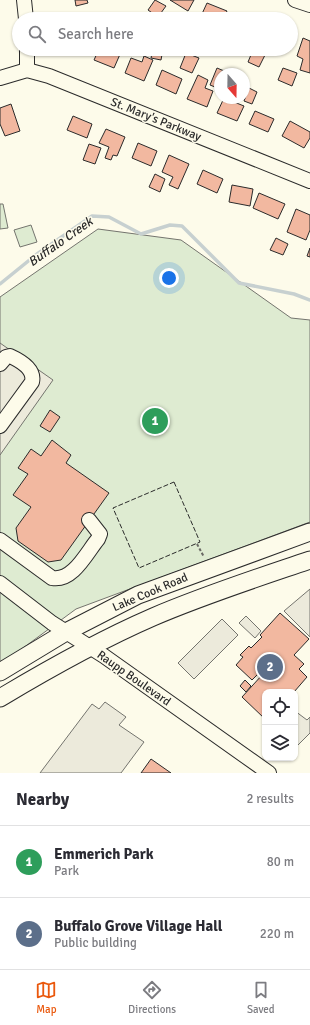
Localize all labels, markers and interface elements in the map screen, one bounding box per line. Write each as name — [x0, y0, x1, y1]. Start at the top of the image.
search box — [12, 12, 298, 56]
icon: search — [26, 23, 48, 45]
text: Search here — [58, 25, 134, 43]
north arrow — [214, 68, 250, 104]
street label: St. Mary's Parkway — [108, 94, 204, 145]
water label: Buffalo Creek — [25, 213, 97, 270]
your location — [159, 268, 179, 288]
pin: 1 — [142, 406, 168, 436]
street label: Lake Cook Road — [110, 570, 190, 615]
street label: Raupp Boulevard — [94, 647, 174, 709]
pin: 2 — [257, 652, 283, 682]
map controls — [262, 689, 298, 761]
button: locate — [262, 689, 298, 725]
button: layers — [262, 725, 298, 761]
text: Nearby — [16, 789, 69, 810]
text: 2 results — [246, 791, 294, 807]
text: Emmerich Park — [54, 845, 154, 863]
text: 1 — [25, 854, 33, 870]
text: 80 m — [267, 854, 294, 870]
text: Park — [54, 863, 79, 879]
text: Buffalo Grove Village Hall — [54, 917, 222, 935]
text: 2 — [25, 926, 33, 942]
text: 220 m — [260, 926, 294, 942]
text: Public building — [54, 935, 137, 951]
tab: Map — [35, 979, 57, 1016]
tab: Directions — [128, 979, 176, 1016]
tab: Saved — [247, 979, 275, 1016]

